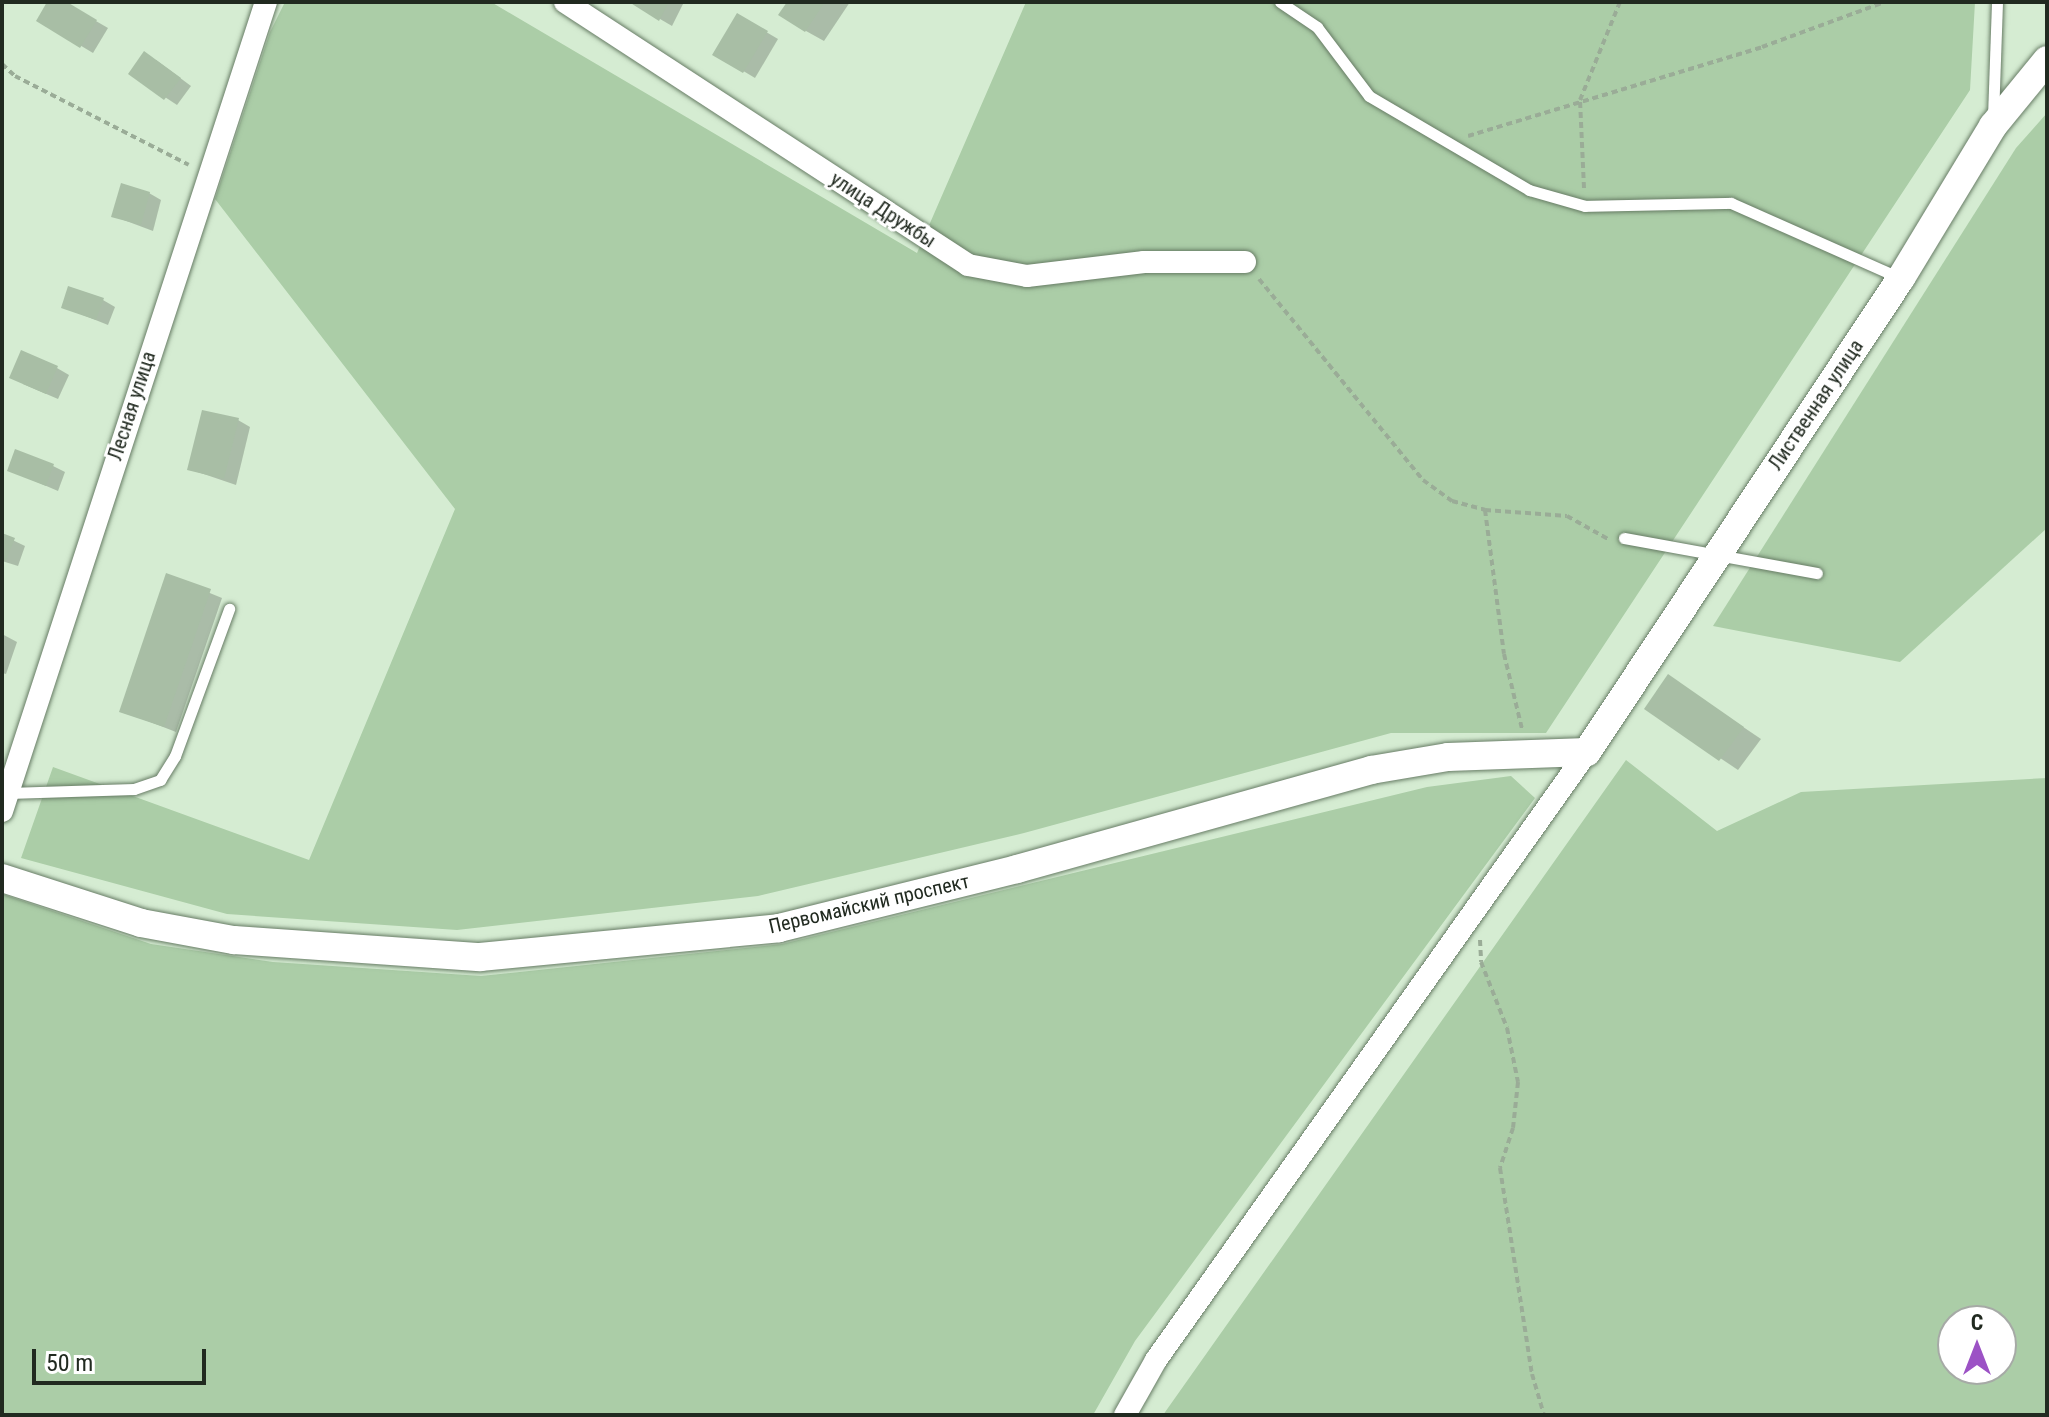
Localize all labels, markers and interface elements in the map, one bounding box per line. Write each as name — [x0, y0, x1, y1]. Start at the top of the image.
street label: улица Дружбы — [826, 167, 940, 253]
street label: Лиственная улица — [1763, 335, 1869, 475]
street label: Лесная улица — [103, 348, 161, 464]
street label: Первомайский проспект — [766, 869, 972, 939]
north arrow — [1937, 1305, 2017, 1385]
text: С — [1971, 1310, 1983, 1335]
scale bar — [36, 1333, 210, 1383]
text: 50 m — [46, 1349, 93, 1377]

